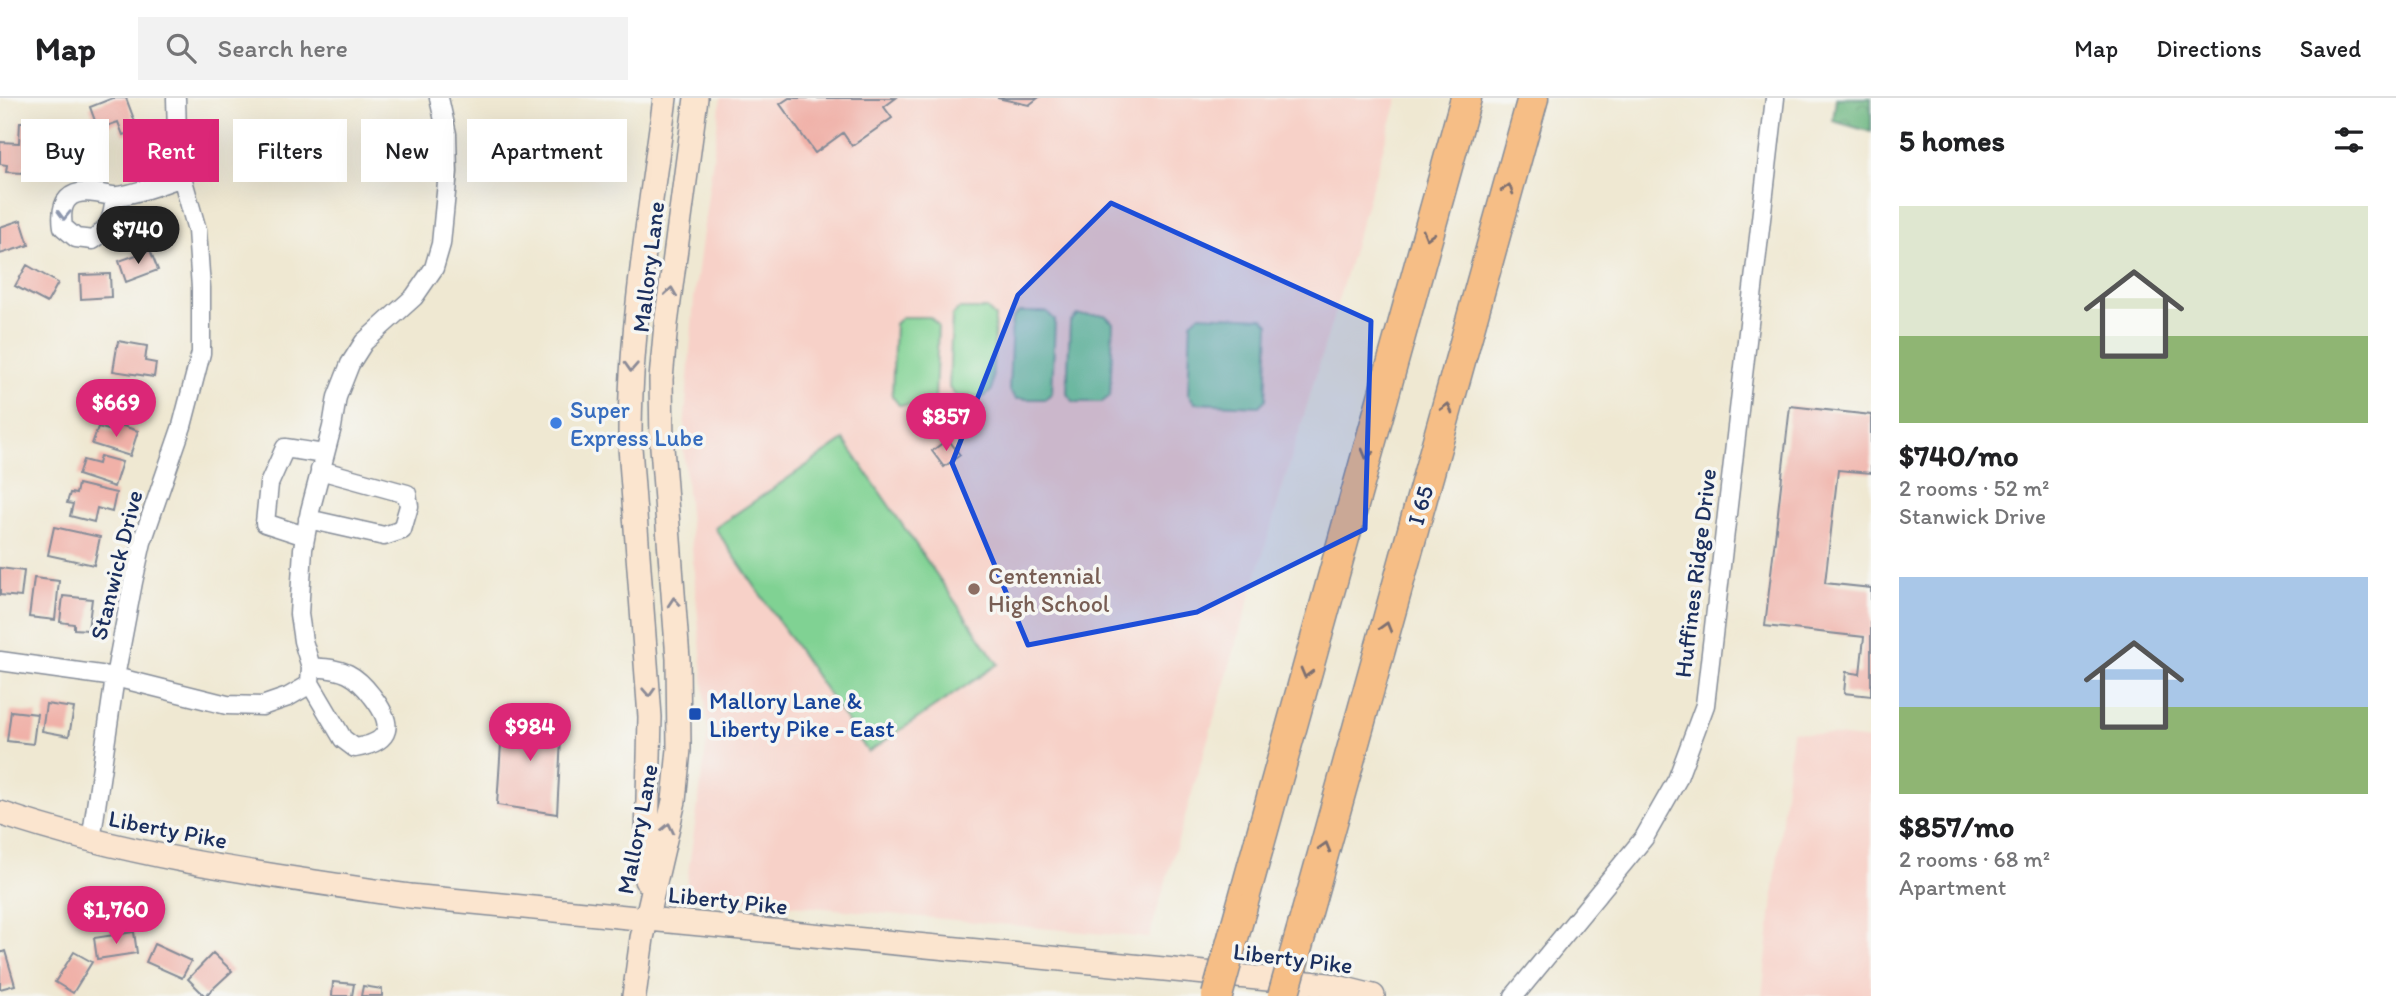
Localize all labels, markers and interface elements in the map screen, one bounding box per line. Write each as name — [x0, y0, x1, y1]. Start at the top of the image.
search box — [138, 17, 628, 80]
text: Map — [35, 29, 96, 68]
icon: search — [162, 29, 200, 67]
text: Search here — [218, 32, 348, 64]
text: Map — [2074, 34, 2118, 63]
text: Directions — [2156, 34, 2262, 63]
text: Saved — [2300, 34, 2361, 63]
chip: Buy — [21, 119, 109, 182]
chip: Rent — [123, 119, 219, 182]
chip: Filters — [233, 119, 347, 182]
chip: New — [361, 119, 453, 182]
chip: Apartment — [467, 119, 627, 182]
icon: filters — [2330, 121, 2368, 159]
text: 5 homes — [1899, 122, 2005, 159]
one-way arrow — [1499, 183, 1514, 195]
street label: Mallory Lane — [626, 200, 670, 334]
pin: $740 — [97, 206, 179, 266]
one-way arrow — [56, 210, 71, 221]
text: $740 — [112, 215, 164, 243]
one-way arrow — [1421, 228, 1436, 240]
icon: home — [2071, 251, 2197, 377]
one-way arrow — [663, 286, 678, 298]
one-way arrow — [624, 362, 639, 373]
pin: $669 — [75, 380, 157, 439]
text: $669 — [92, 388, 140, 416]
pin: $857 — [905, 394, 987, 453]
place label: Super Express Lube — [570, 395, 704, 452]
text: $857 — [922, 402, 970, 430]
one-way arrow — [1439, 402, 1453, 414]
marker: Super Express Lube — [548, 415, 564, 431]
text: $740/mo — [1899, 437, 2019, 474]
one-way arrow — [1360, 448, 1375, 460]
street label: Huffines Ridge Drive — [1668, 467, 1722, 679]
text: 2 rooms · 52 m² — [1899, 474, 2049, 502]
street label: I 65 — [1401, 482, 1439, 528]
street label: Stanwick Drive — [83, 487, 149, 643]
text: Stanwick Drive — [1899, 502, 2046, 530]
place label: Centennial High School — [988, 561, 1110, 618]
marker: Centennial High School — [966, 581, 982, 597]
one-way arrow — [667, 596, 682, 607]
one-way arrow — [1378, 622, 1392, 634]
icon: home — [2071, 622, 2197, 748]
one-way arrow — [1300, 667, 1314, 679]
one-way arrow — [641, 686, 656, 697]
place label: Mallory Lane & Liberty Pike - East — [709, 686, 895, 743]
pin: $984 — [489, 704, 571, 763]
marker: Mallory Lane & Liberty Pike - East — [687, 706, 703, 722]
text: $984 — [505, 712, 555, 740]
street label: Mallory Lane — [610, 761, 664, 897]
street label: Liberty Pike — [106, 803, 230, 855]
text: $857/mo — [1899, 808, 2014, 845]
one-way arrow — [660, 822, 674, 834]
one-way arrow — [1317, 841, 1331, 853]
text: 2 rooms · 68 m² — [1899, 845, 2050, 873]
text: Apartment — [1899, 873, 2006, 901]
street label: Liberty Pike — [667, 879, 789, 921]
pin: $1,760 — [59, 886, 173, 946]
text: $1,760 — [83, 895, 149, 923]
street label: Liberty Pike — [1231, 936, 1355, 980]

